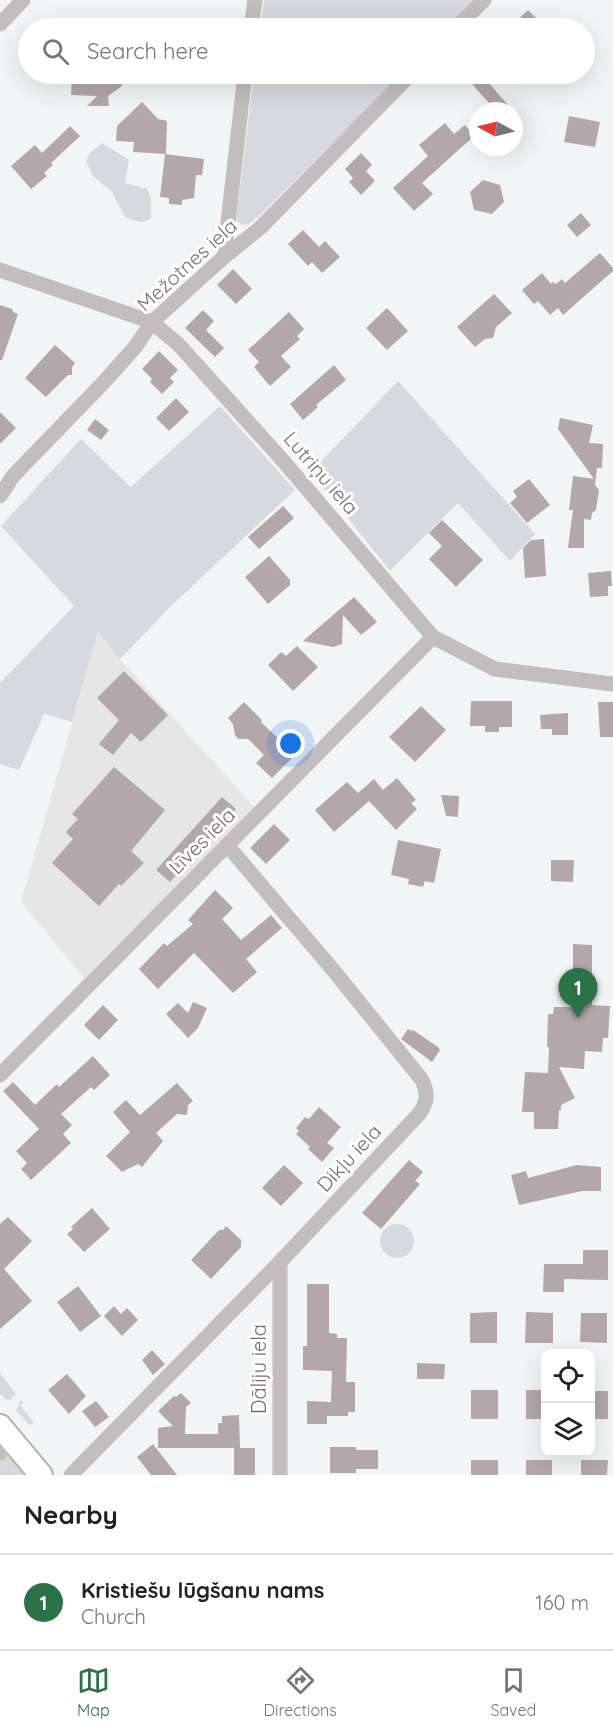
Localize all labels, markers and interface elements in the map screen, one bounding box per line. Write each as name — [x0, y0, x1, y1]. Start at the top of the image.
search box — [18, 18, 595, 84]
icon: search — [39, 35, 72, 68]
text: Search here — [87, 37, 208, 65]
north arrow — [469, 102, 523, 156]
street label: Mežotnes iela — [131, 213, 242, 316]
street label: Lutriņu iela — [279, 426, 364, 519]
your location — [276, 729, 305, 758]
street label: Līves iela — [163, 802, 240, 879]
pin: 1 — [558, 968, 598, 1018]
street label: Dikļu iela — [311, 1119, 386, 1197]
street label: Dāliju iela — [246, 1324, 271, 1414]
map controls — [541, 1349, 595, 1457]
button: locate — [541, 1349, 595, 1403]
button: layers — [541, 1403, 595, 1457]
text: Nearby — [24, 1498, 118, 1531]
text: Kristiešu lūgšanu nams — [81, 1576, 324, 1604]
text: 1 — [40, 1590, 47, 1615]
text: 160 m — [535, 1590, 589, 1615]
text: Church — [81, 1604, 146, 1629]
tab: Map — [77, 1664, 110, 1720]
tab: Directions — [264, 1664, 337, 1720]
tab: Saved — [491, 1664, 536, 1720]

